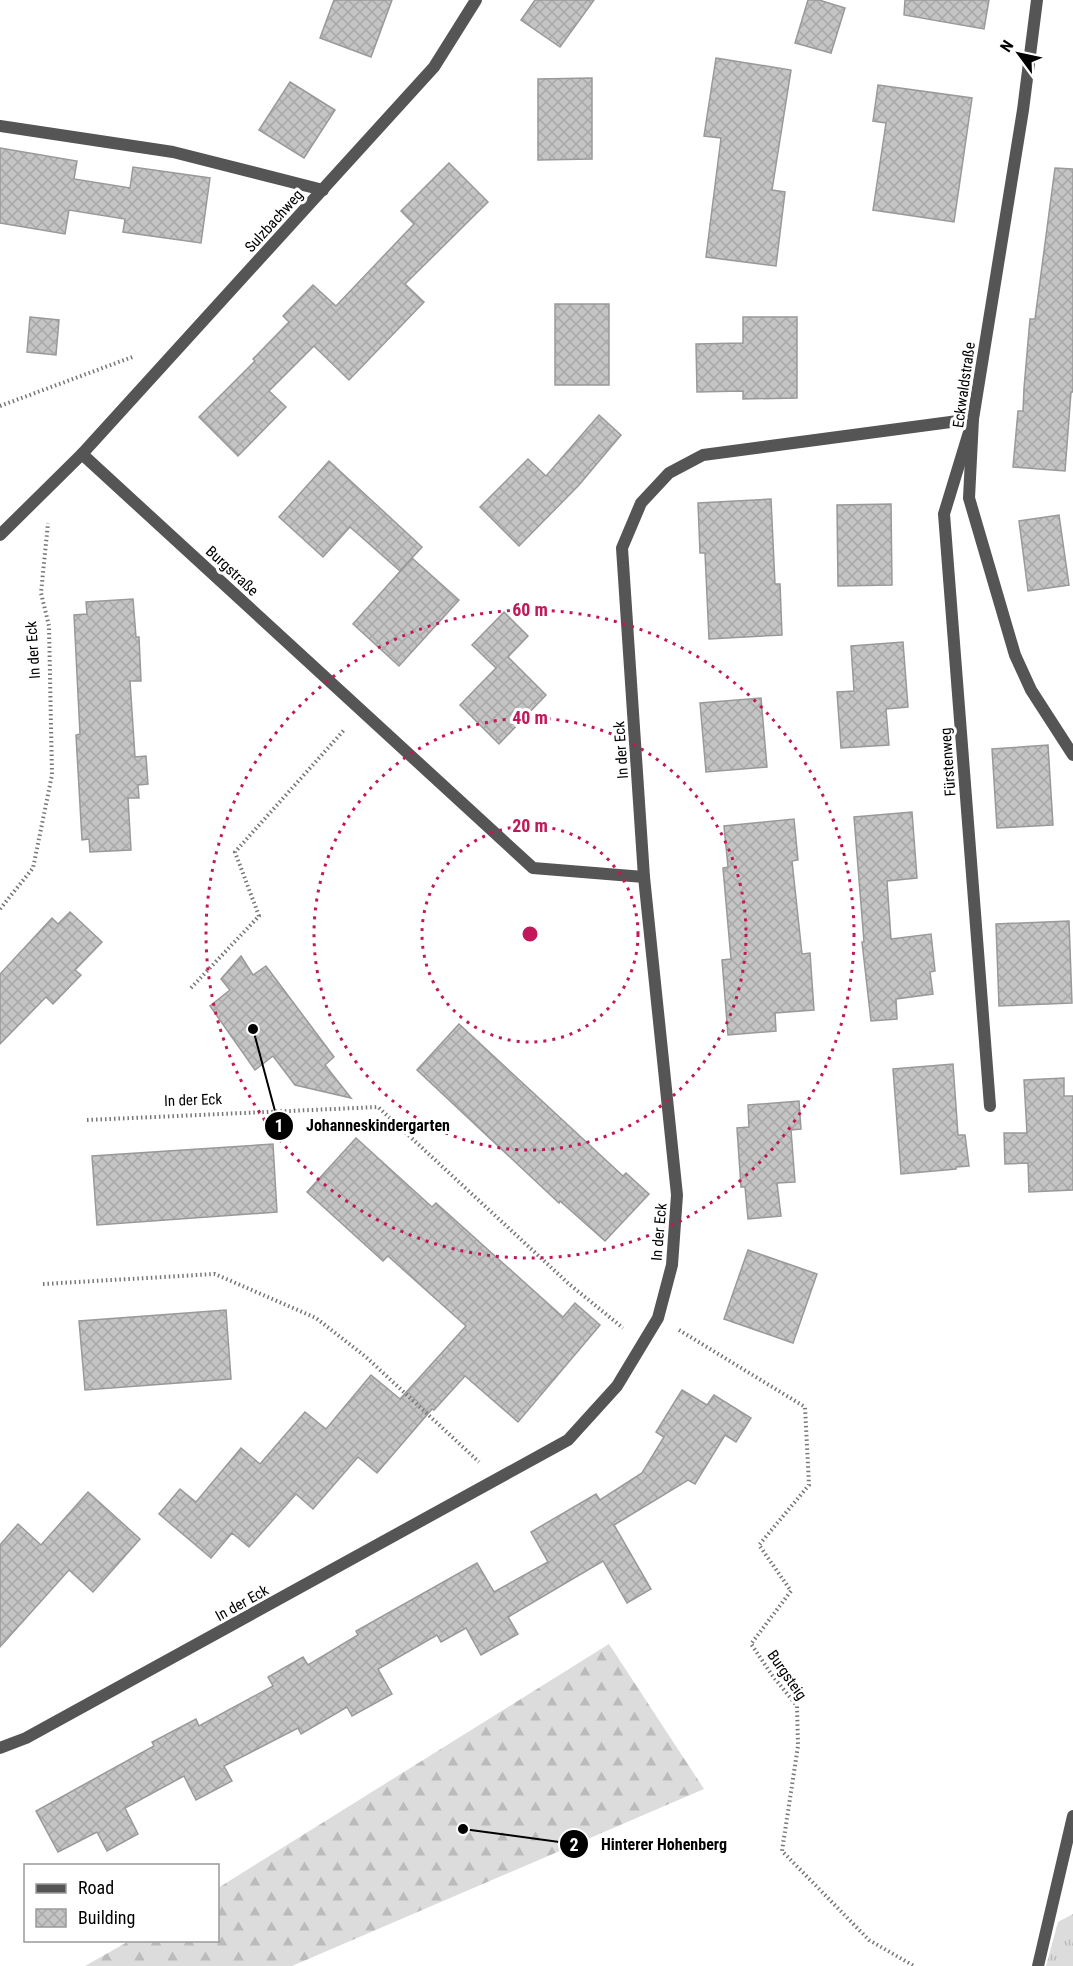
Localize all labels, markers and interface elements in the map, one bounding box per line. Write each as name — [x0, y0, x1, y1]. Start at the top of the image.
north arrow — [989, 24, 1049, 84]
text: N — [996, 37, 1017, 55]
street label: Sulzbachweg — [241, 186, 307, 256]
street label: Eckwaldstraße — [949, 341, 979, 429]
street label: Burgstraße — [202, 542, 262, 600]
text: 60 m — [512, 599, 548, 620]
street label: In der Eck — [22, 620, 44, 680]
text: 40 m — [512, 707, 548, 728]
street label: In der Eck — [610, 720, 632, 780]
street label: Fürstenweg — [937, 727, 959, 797]
text: 20 m — [512, 815, 548, 836]
centre of rings — [520, 924, 540, 944]
street label: In der Eck — [164, 1090, 223, 1110]
callout: Johanneskindergarten — [264, 1109, 462, 1143]
text: 1 — [274, 1115, 284, 1136]
text: Johanneskindergarten — [306, 1116, 450, 1135]
street label: In der Eck — [648, 1202, 671, 1262]
street label: In der Eck — [212, 1581, 272, 1625]
street label: Burgsteig — [763, 1647, 811, 1703]
callout: Hinterer Hohenberg — [559, 1827, 739, 1861]
text: 2 — [569, 1834, 579, 1855]
text: Hinterer Hohenberg — [601, 1835, 727, 1854]
legend — [24, 1864, 219, 1942]
text: Road — [78, 1877, 114, 1898]
text: Building — [78, 1907, 135, 1928]

